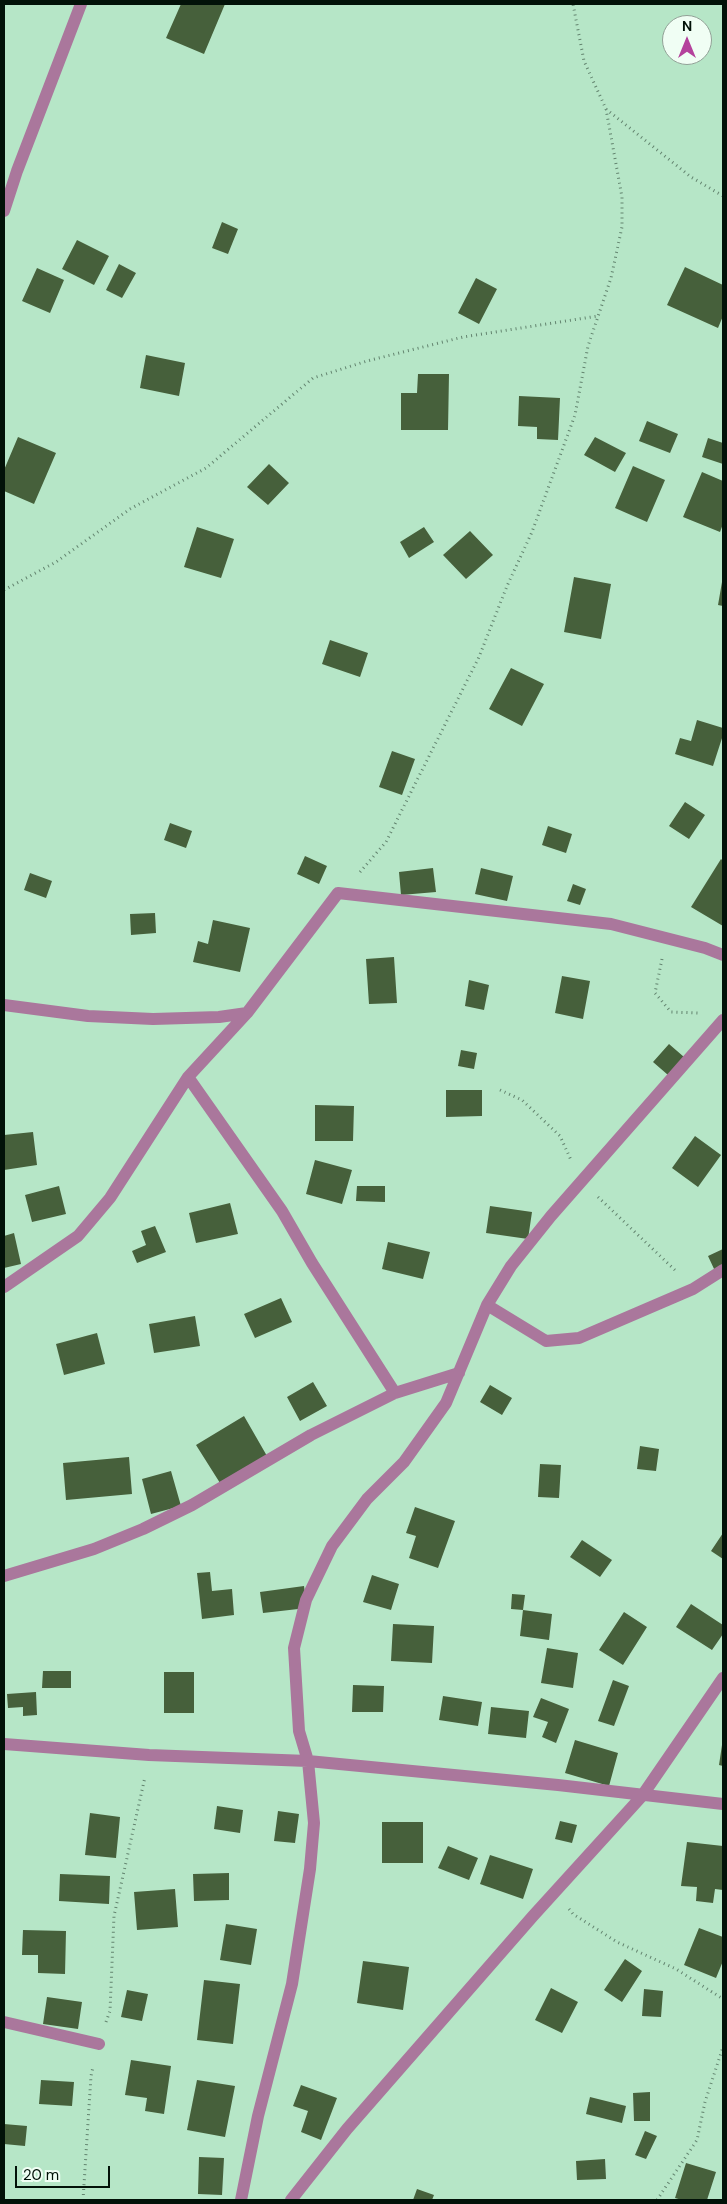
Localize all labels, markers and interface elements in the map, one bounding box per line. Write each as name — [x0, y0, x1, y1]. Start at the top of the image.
north arrow — [662, 15, 712, 65]
text: N — [682, 17, 692, 35]
scale bar — [18, 2156, 112, 2188]
text: 20 m — [23, 2165, 59, 2185]

